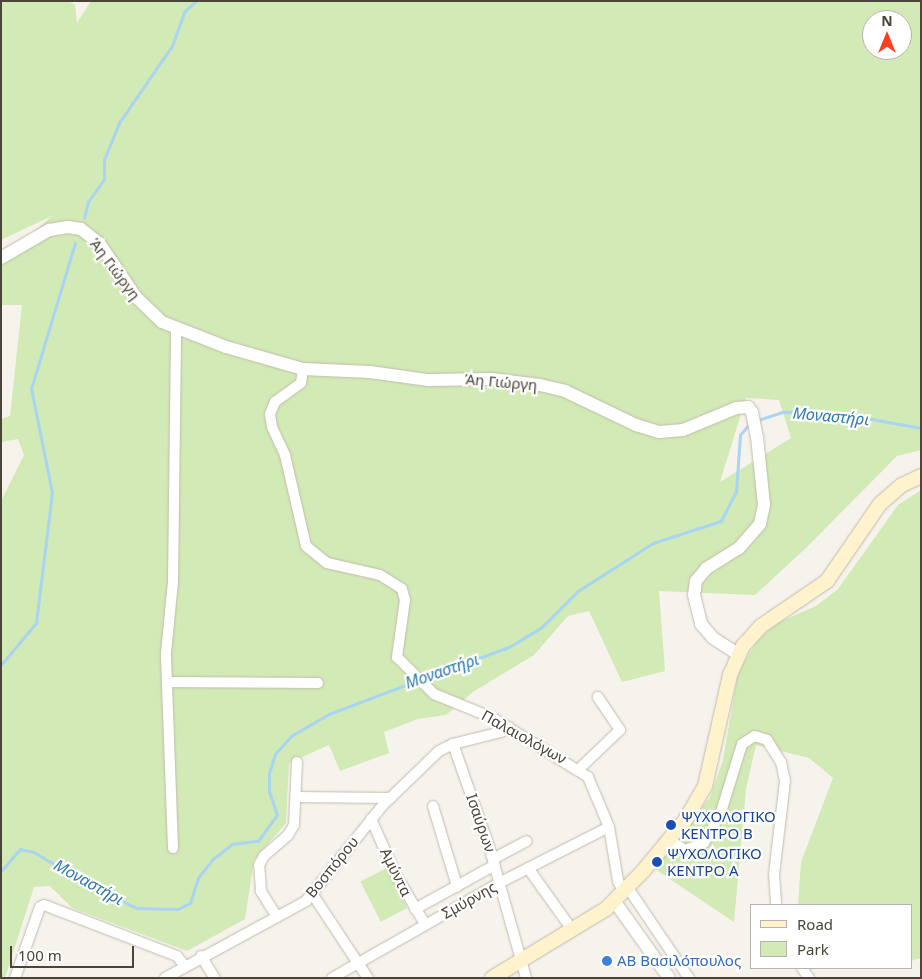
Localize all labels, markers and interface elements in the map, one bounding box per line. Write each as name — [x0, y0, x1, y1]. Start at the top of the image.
north arrow — [862, 10, 912, 60]
text: N — [881, 11, 893, 30]
street label: Άη Γιώργη — [86, 235, 144, 303]
street label: Άη Γιώργη — [464, 370, 538, 394]
water label: Μοναστήρι — [792, 403, 870, 429]
water label: Μοναστήρι — [403, 649, 481, 693]
street label: Παλαιολόγων — [478, 706, 570, 768]
street label: Ισαύρων — [463, 791, 499, 855]
place label: ΨΥΧΟΛΟΓΙΚΟ ΚΕΝΤΡΟ B — [681, 807, 776, 842]
marker: ΨΥΧΟΛΟΓΙΚΟ ΚΕΝΤΡΟ B — [665, 819, 677, 831]
street label: Βοσπόρου — [302, 833, 362, 901]
place label: ΨΥΧΟΛΟΓΙΚΟ ΚΕΝΤΡΟ A — [667, 844, 762, 879]
street label: Αμύντα — [377, 845, 415, 899]
water label: Μοναστήρι — [51, 855, 127, 909]
marker: ΨΥΧΟΛΟΓΙΚΟ ΚΕΝΤΡΟ A — [651, 856, 663, 868]
street label: Σμύρνης — [439, 878, 499, 922]
legend — [750, 904, 912, 969]
text: Road — [797, 914, 833, 934]
scale bar — [12, 936, 136, 968]
text: Park — [797, 939, 829, 959]
text: 100 m — [18, 945, 62, 965]
place label: ΑΒ Βασιλόπουλος — [617, 952, 741, 970]
marker: ΑΒ Βασιλόπουλος — [601, 955, 613, 967]

